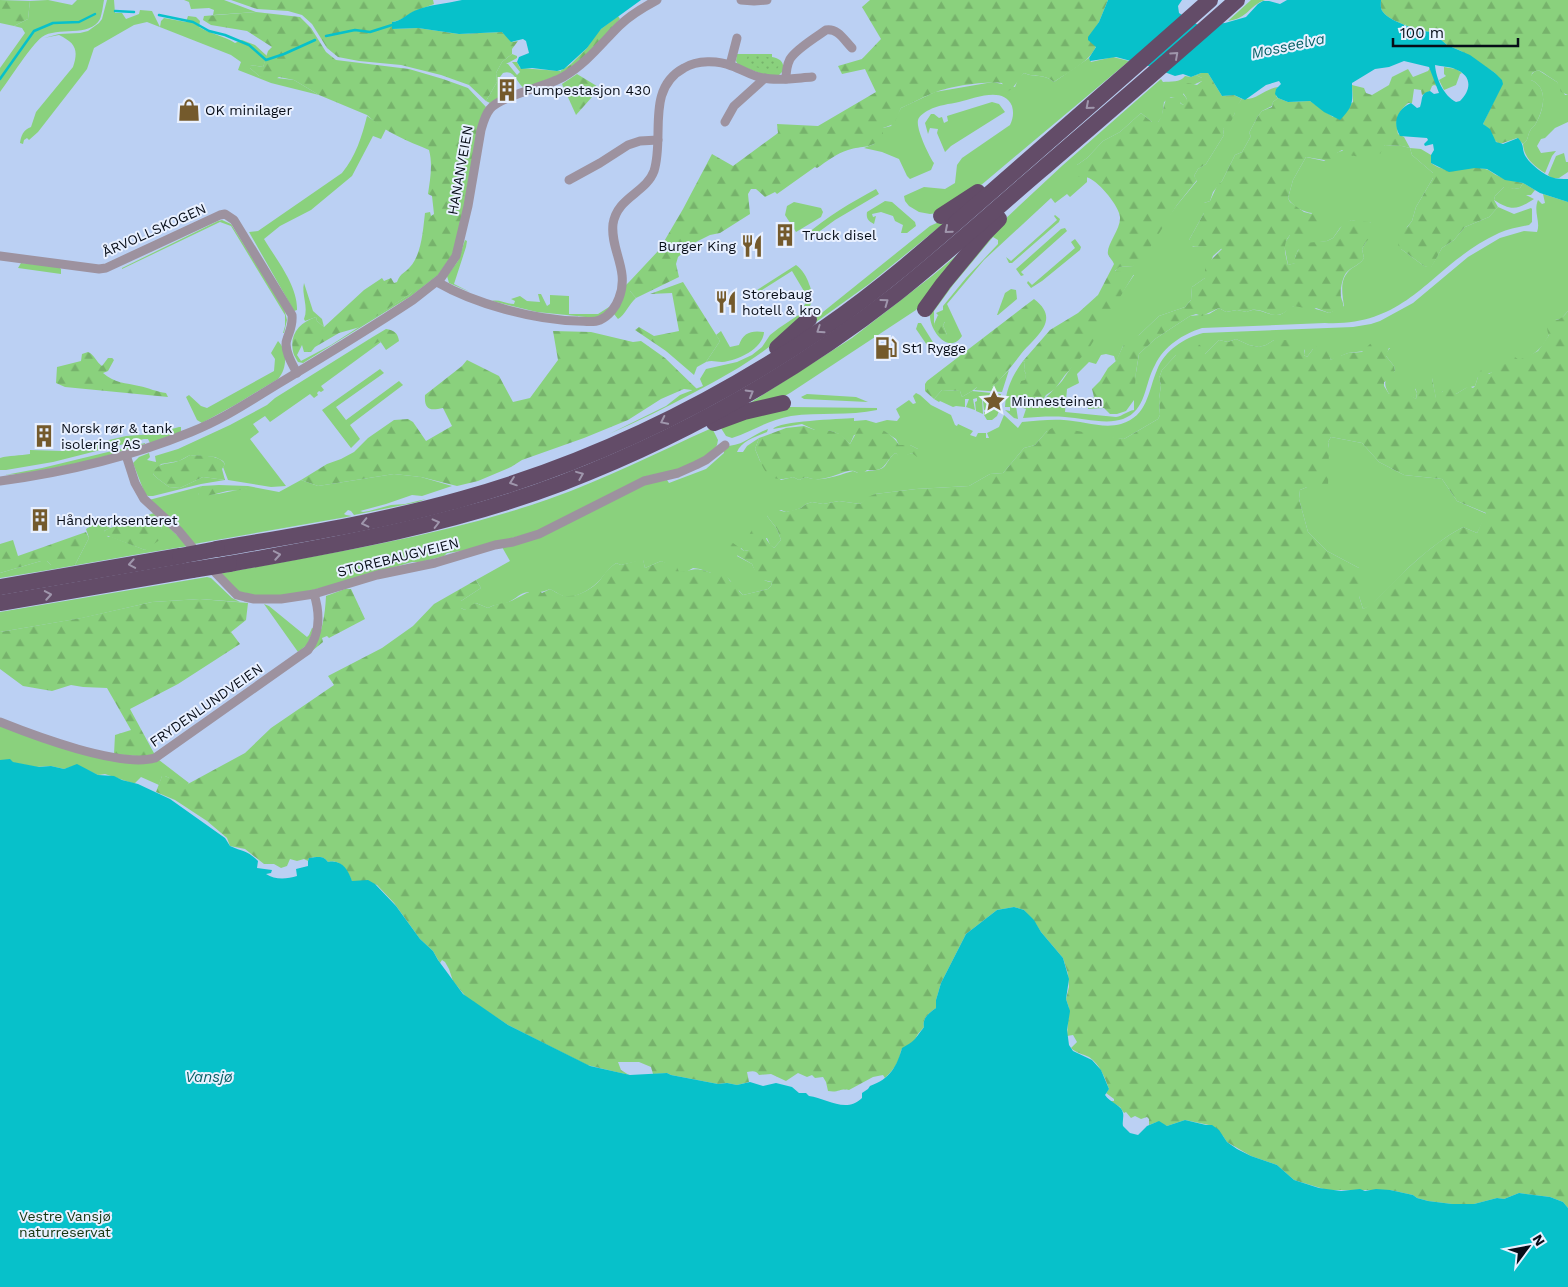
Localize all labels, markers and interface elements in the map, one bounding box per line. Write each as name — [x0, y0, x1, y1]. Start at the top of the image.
scale bar — [1393, 15, 1518, 47]
text: 100 m — [1400, 24, 1444, 42]
water label: Mosseelva — [1250, 29, 1326, 63]
one-way arrow — [1169, 52, 1178, 61]
building icon: Pumpestasjon 430 — [494, 77, 520, 103]
place label: Pumpestasjon 430 — [524, 82, 651, 98]
shop icon: OK minilager — [176, 97, 202, 123]
one-way arrow — [1085, 101, 1094, 110]
place label: OK minilager — [205, 102, 292, 118]
street label: HANANVEIEN — [444, 124, 476, 216]
street label: ÅRVOLLSKOGEN — [100, 200, 208, 260]
building icon: Truck disel — [772, 222, 798, 248]
one-way arrow — [945, 224, 954, 233]
place label: Truck disel — [802, 227, 877, 243]
restaurant icon: Burger King — [739, 233, 765, 259]
place label: Burger King — [658, 238, 737, 254]
place label: Storebaug hotell & kro — [742, 286, 821, 318]
restaurant icon: Storebaug hotell & kro — [713, 289, 739, 315]
one-way arrow — [879, 299, 889, 308]
one-way arrow — [816, 324, 826, 333]
fuel station icon: St1 Rygge — [873, 335, 899, 361]
place label: St1 Rygge — [902, 340, 966, 356]
place icon: Minnesteinen — [981, 388, 1007, 414]
one-way arrow — [745, 389, 754, 399]
place label: Minnesteinen — [1011, 393, 1103, 409]
one-way arrow — [660, 415, 669, 425]
place label: Norsk rør & tank isolering AS — [61, 420, 172, 452]
building icon: Norsk rør & tank isolering AS — [31, 423, 57, 449]
one-way arrow — [576, 471, 584, 481]
one-way arrow — [510, 477, 518, 487]
building icon: Håndverksenteret — [27, 507, 53, 533]
place label: Håndverksenteret — [56, 512, 178, 528]
one-way arrow — [360, 517, 369, 528]
one-way arrow — [431, 518, 440, 529]
street label: STOREBAUGVEIEN — [336, 534, 460, 580]
one-way arrow — [272, 551, 281, 561]
one-way arrow — [127, 559, 136, 569]
one-way arrow — [44, 591, 52, 601]
street label: FRYDENLUNDVEIEN — [146, 660, 266, 750]
water label: Vansjø — [185, 1068, 233, 1086]
park label: Vestre Vansjø naturreservat — [19, 1208, 111, 1240]
north arrow — [1503, 1222, 1553, 1272]
text: N — [1529, 1231, 1549, 1249]

